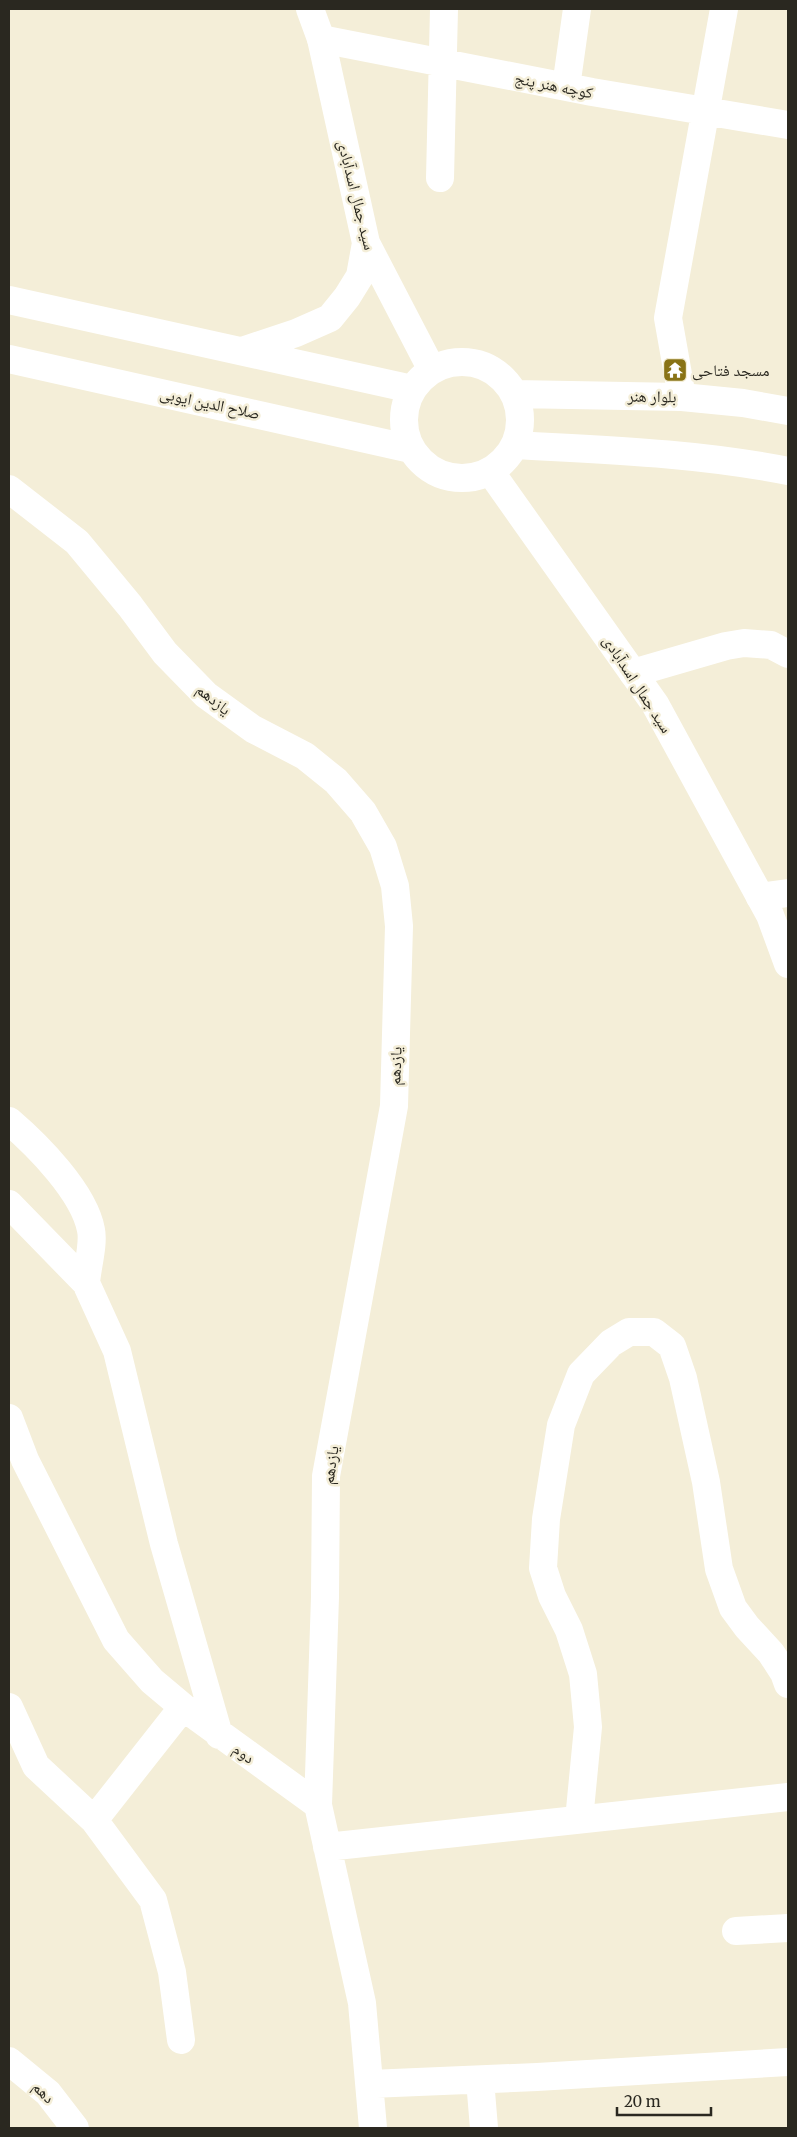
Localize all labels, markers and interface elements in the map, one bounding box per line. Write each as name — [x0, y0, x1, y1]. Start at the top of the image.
street label: کوچه هنر پنج — [513, 68, 595, 103]
street label: سید جمال اسدآبادی — [333, 138, 380, 252]
temple icon: مسجد فتاحی — [662, 357, 688, 383]
place label: مسجد فتاحی — [692, 360, 770, 381]
street label: صلاح الدین ایوبی — [158, 383, 262, 424]
street label: بلوار هنر — [626, 386, 677, 406]
street label: سید جمال اسدآبادی — [598, 631, 677, 737]
street label: یازدهم — [192, 679, 235, 720]
street label: یازدهم — [384, 1046, 407, 1086]
street label: یازدهم — [317, 1444, 344, 1486]
street label: دوم — [229, 1739, 259, 1768]
street label: دهم — [28, 2077, 59, 2108]
scale bar — [617, 2084, 711, 2116]
text: 20 m — [624, 2092, 661, 2111]

